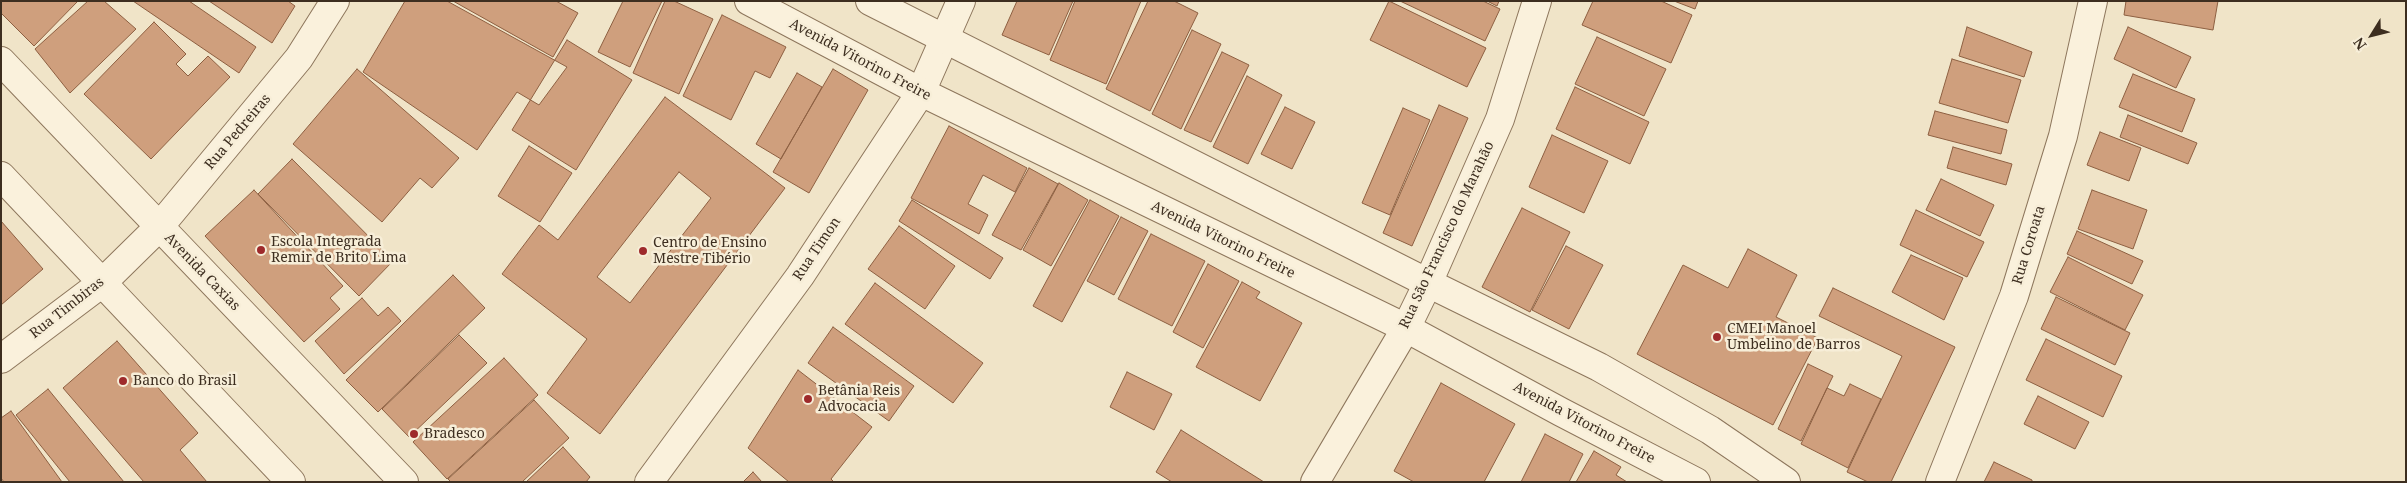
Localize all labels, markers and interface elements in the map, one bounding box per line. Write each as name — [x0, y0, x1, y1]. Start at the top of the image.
north arrow — [2347, 10, 2397, 60]
street label: Avenida Vitorino Freire — [786, 16, 934, 104]
text: N — [2349, 34, 2370, 54]
street label: Rua Pedreiras — [202, 91, 274, 173]
street label: Rua São Francisco do Marahão — [1396, 139, 1498, 331]
street label: Avenida Vitorino Freire — [1148, 198, 1298, 282]
street label: Rua Coroata — [2009, 204, 2049, 286]
street label: Rua Timon — [790, 214, 844, 284]
street label: Avenida Caxias — [161, 230, 243, 314]
place label: Escola Integrada Remir de Brito Lima — [271, 234, 407, 266]
place label: Centro de Ensino Mestre Tibério — [653, 235, 767, 268]
marker: Escola Integrada Remir de Brito Lima — [255, 244, 267, 256]
marker: Centro de Ensino Mestre Tibério — [637, 245, 649, 257]
street label: Rua Timbiras — [27, 274, 107, 342]
place label: CMEI Manoel Umbelino de Barros — [1727, 321, 1860, 354]
marker: CMEI Manoel Umbelino de Barros — [1711, 331, 1723, 343]
place label: Banco do Brasil — [133, 373, 236, 389]
marker: Banco do Brasil — [117, 375, 129, 387]
street label: Avenida Vitorino Freire — [1510, 379, 1658, 467]
place label: Betânia Reis Advocacia — [818, 383, 900, 416]
marker: Betânia Reis Advocacia — [802, 393, 814, 405]
place label: Bradesco — [424, 426, 485, 442]
marker: Bradesco — [408, 428, 420, 440]

